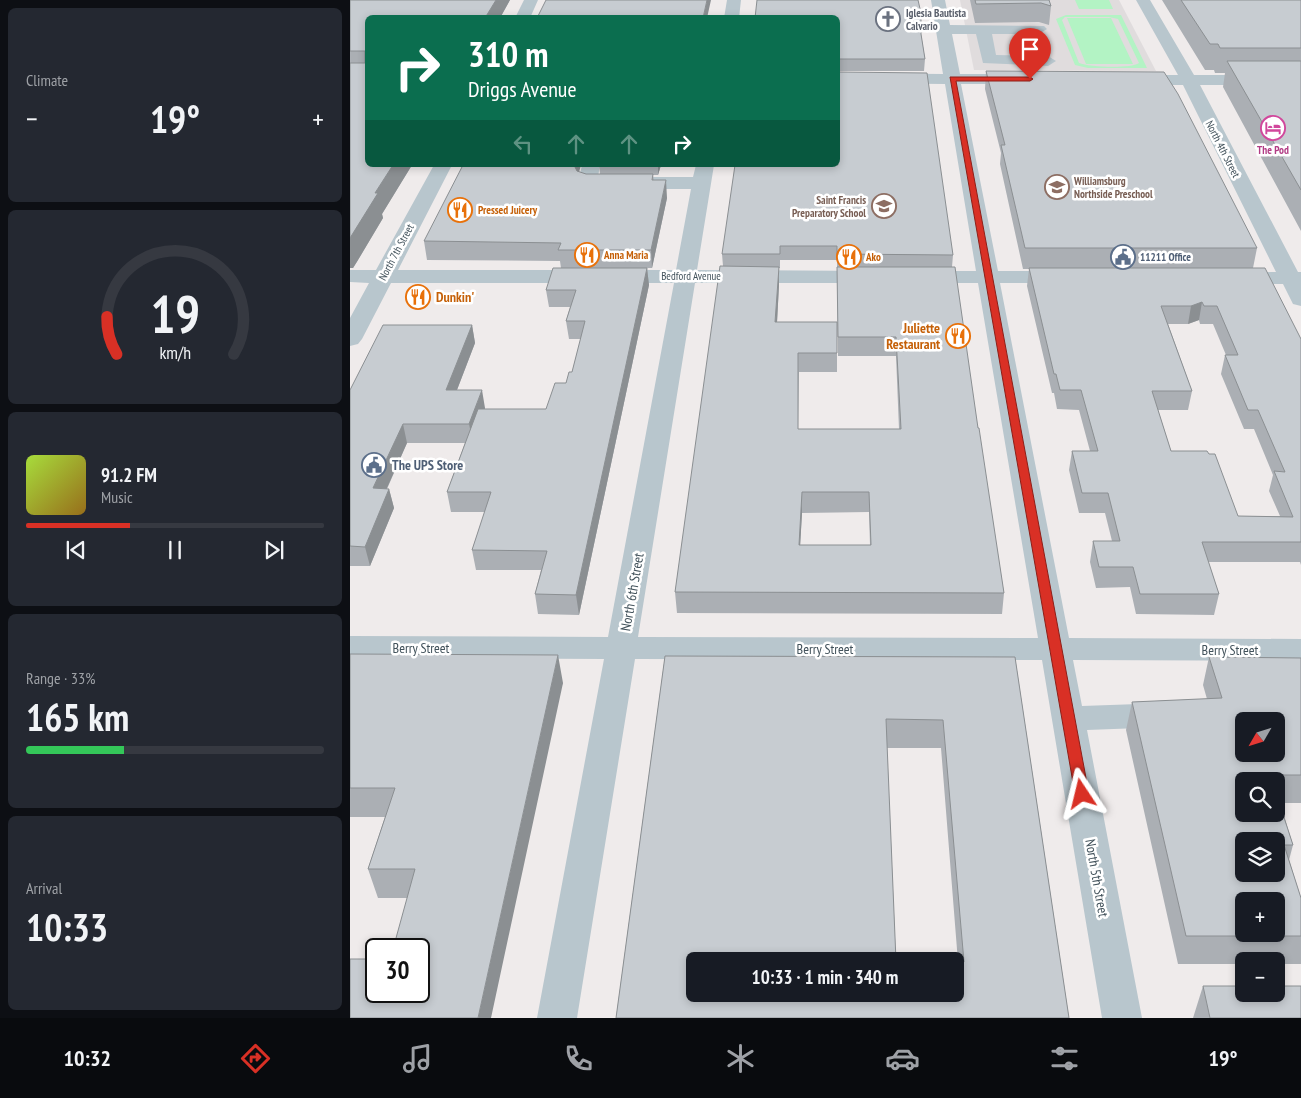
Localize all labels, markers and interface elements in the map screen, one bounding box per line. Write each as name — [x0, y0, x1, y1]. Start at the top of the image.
church icon: Iglesia Bautista Calvario — [875, 6, 901, 32]
place label: Iglesia Bautista Calvario — [906, 6, 967, 33]
pin — [1009, 28, 1051, 79]
text: 310 m — [468, 31, 549, 77]
icon: right — [385, 35, 450, 100]
icon: arrive — [1016, 35, 1044, 63]
text: Climate — [26, 70, 68, 90]
text: Driggs Avenue — [468, 75, 577, 103]
text: 19° — [150, 94, 200, 143]
text: − — [26, 100, 38, 137]
text: + — [312, 100, 324, 137]
hotel icon: The Pod — [1260, 115, 1286, 141]
street label: North 4th Street — [1203, 118, 1243, 180]
icon: left — [509, 130, 537, 158]
icon: ahead — [562, 130, 590, 158]
icon: ahead — [615, 130, 643, 158]
icon: right — [668, 130, 696, 158]
place label: The Pod — [1257, 143, 1289, 157]
school or university icon: Williamsburg Northside Preschool — [1044, 174, 1070, 200]
place label: Williamsburg Northside Preschool — [1073, 174, 1153, 201]
place label: Saint Francis Preparatory School — [792, 193, 866, 220]
school or university icon: Saint Francis Preparatory School — [871, 193, 897, 219]
restaurant icon: Pressed Juicery — [447, 197, 473, 223]
place label: Pressed Juicery — [478, 203, 538, 217]
street label: North 7th Street — [375, 221, 417, 283]
restaurant icon: Anna Maria — [574, 242, 600, 268]
restaurant icon: Ako — [836, 244, 862, 270]
public building icon: 11211 Office — [1110, 244, 1136, 270]
place label: Anna Maria — [603, 248, 649, 262]
place label: Ako — [865, 250, 881, 264]
place label: 11211 Office — [1140, 250, 1191, 264]
street label: Bedford Avenue — [661, 269, 721, 283]
text: 19 — [150, 280, 200, 347]
restaurant icon: Dunkin' — [405, 284, 431, 310]
place label: Dunkin' — [436, 288, 474, 306]
place label: Juliette Restaurant — [886, 319, 940, 353]
restaurant icon: Juliette Restaurant — [945, 323, 971, 349]
text: km/h — [159, 341, 191, 364]
public building icon: The UPS Store — [361, 452, 387, 478]
place label: The UPS Store — [392, 456, 463, 474]
text: 91.2 FM — [101, 463, 157, 487]
text: Music — [101, 487, 133, 507]
icon: previous — [62, 536, 90, 564]
icon: pause — [161, 536, 189, 564]
icon: next — [260, 536, 288, 564]
street label: North 6th Street — [616, 551, 648, 632]
street label: Berry Street — [393, 639, 450, 657]
street label: Berry Street — [797, 640, 854, 658]
street label: Berry Street — [1202, 641, 1259, 659]
text: Range · 33% — [26, 668, 95, 688]
text: 165 km — [26, 692, 129, 741]
north arrow — [1235, 712, 1285, 762]
map controls — [1235, 712, 1285, 1002]
position arrow — [1055, 767, 1107, 819]
button: search — [1235, 772, 1285, 822]
button: layers — [1235, 832, 1285, 882]
street label: North 5th Street — [1081, 838, 1113, 919]
text: Arrival — [26, 878, 62, 898]
button: + — [1235, 892, 1285, 942]
text: 10:33 — [26, 902, 108, 951]
speed limit sign: 30 — [365, 938, 430, 1003]
button: − — [1235, 952, 1285, 1002]
text: 10:33 · 1 min · 340 m — [752, 965, 898, 989]
icon: directions — [238, 1041, 273, 1076]
icon: music — [400, 1041, 435, 1076]
icon: phone — [561, 1041, 596, 1076]
icon: climate — [723, 1041, 758, 1076]
icon: car — [885, 1041, 920, 1076]
icon: filters — [1047, 1041, 1082, 1076]
text: 10:32 — [63, 1044, 111, 1072]
text: 19° — [1208, 1044, 1238, 1072]

